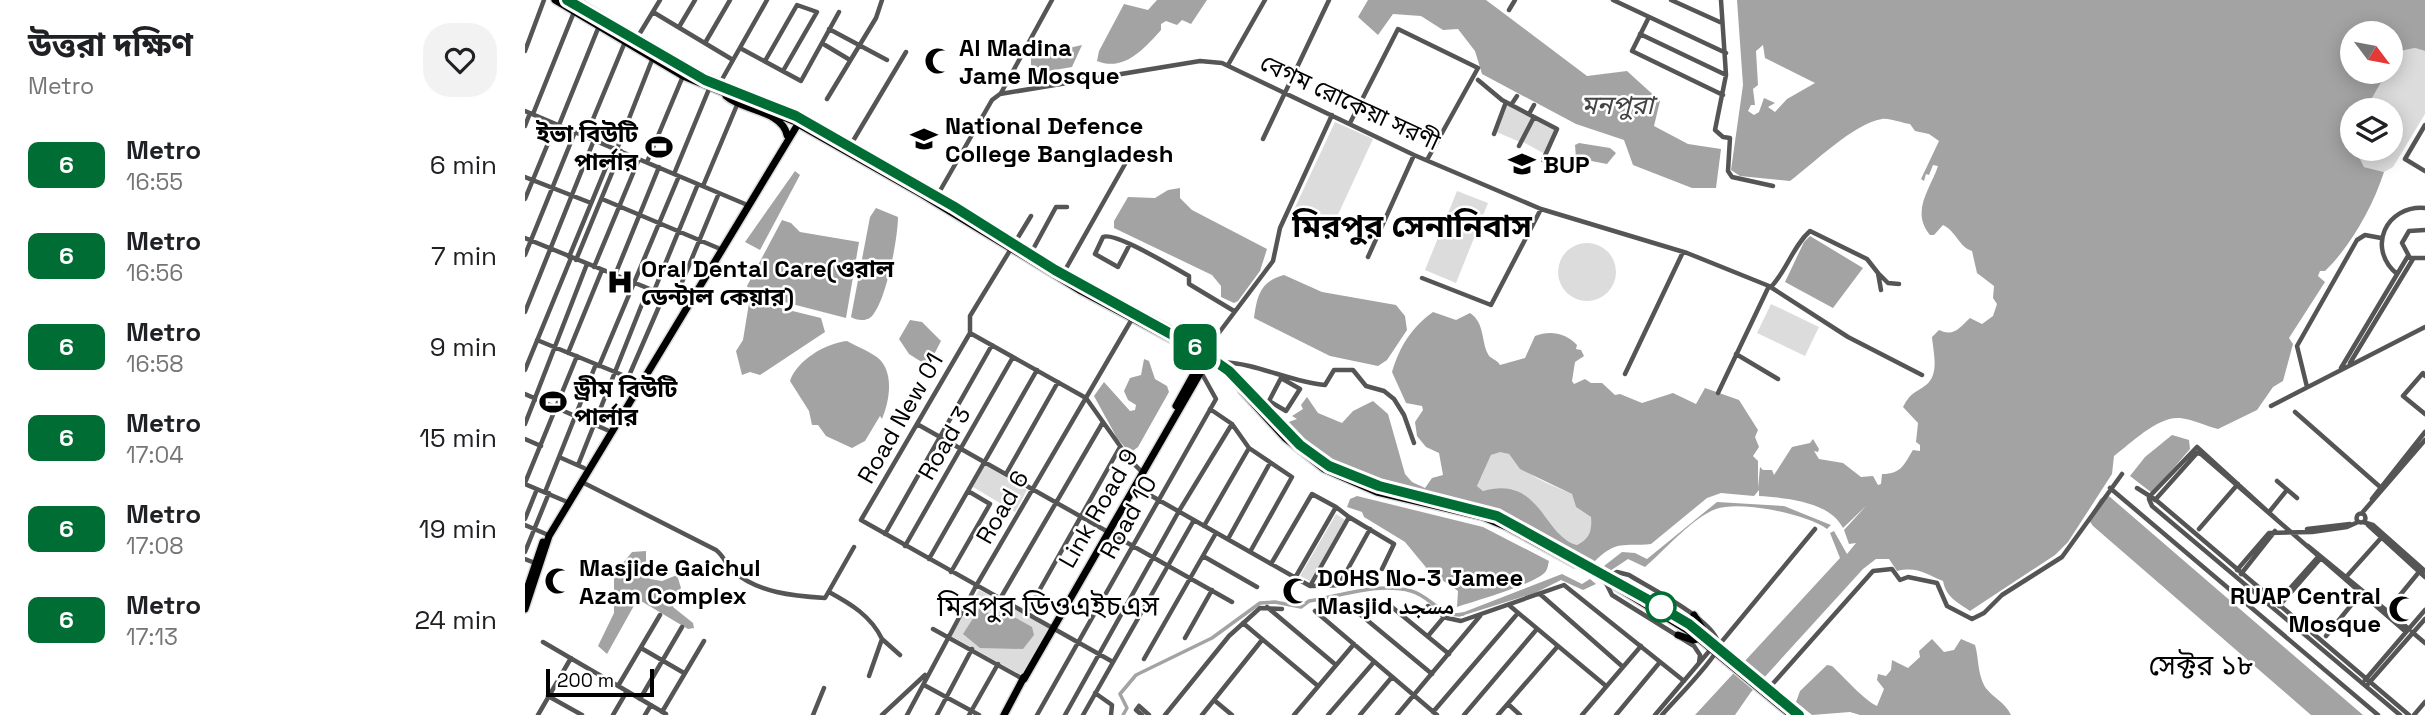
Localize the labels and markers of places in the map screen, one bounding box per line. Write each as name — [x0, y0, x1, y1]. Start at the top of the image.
place label: Al Madina Jame Mosque — [959, 32, 1120, 91]
mosque icon: Al Madina Jame Mosque — [923, 46, 953, 76]
place label: National Defence College Bangladesh — [945, 110, 1173, 169]
place label: ইভা বিউটি পার্লার — [535, 118, 639, 177]
school or university icon: National Defence College Bangladesh — [909, 124, 939, 154]
sports icon: ইভা বিউটি পার্লার — [644, 132, 674, 162]
school or university icon: BUP — [1507, 149, 1537, 179]
place label: BUP — [1543, 149, 1590, 180]
place label: Oral Dental Care(ওরাল ডেন্টাল কেয়ার) — [641, 253, 895, 312]
hospital icon: Oral Dental Care(ওরাল ডেন্টাল কেয়ার) — [605, 267, 635, 297]
place label: ড্রীম বিউটি পার্লার — [573, 373, 678, 432]
sports icon: ড্রীম বিউটি পার্লার — [538, 387, 568, 417]
place label: Masjide Gaichul Azam Complex — [579, 552, 761, 611]
place label: DOHS No-3 Jamee Masjid مسجد — [1317, 562, 1523, 621]
mosque icon: Masjide Gaichul Azam Complex — [543, 566, 573, 596]
mosque icon: DOHS No-3 Jamee Masjid مسجد — [1281, 576, 1311, 606]
place label: RUAP Central Mosque — [2230, 580, 2381, 639]
unlabelled marker — [1646, 592, 1676, 622]
mosque icon: RUAP Central Mosque — [2387, 594, 2417, 624]

